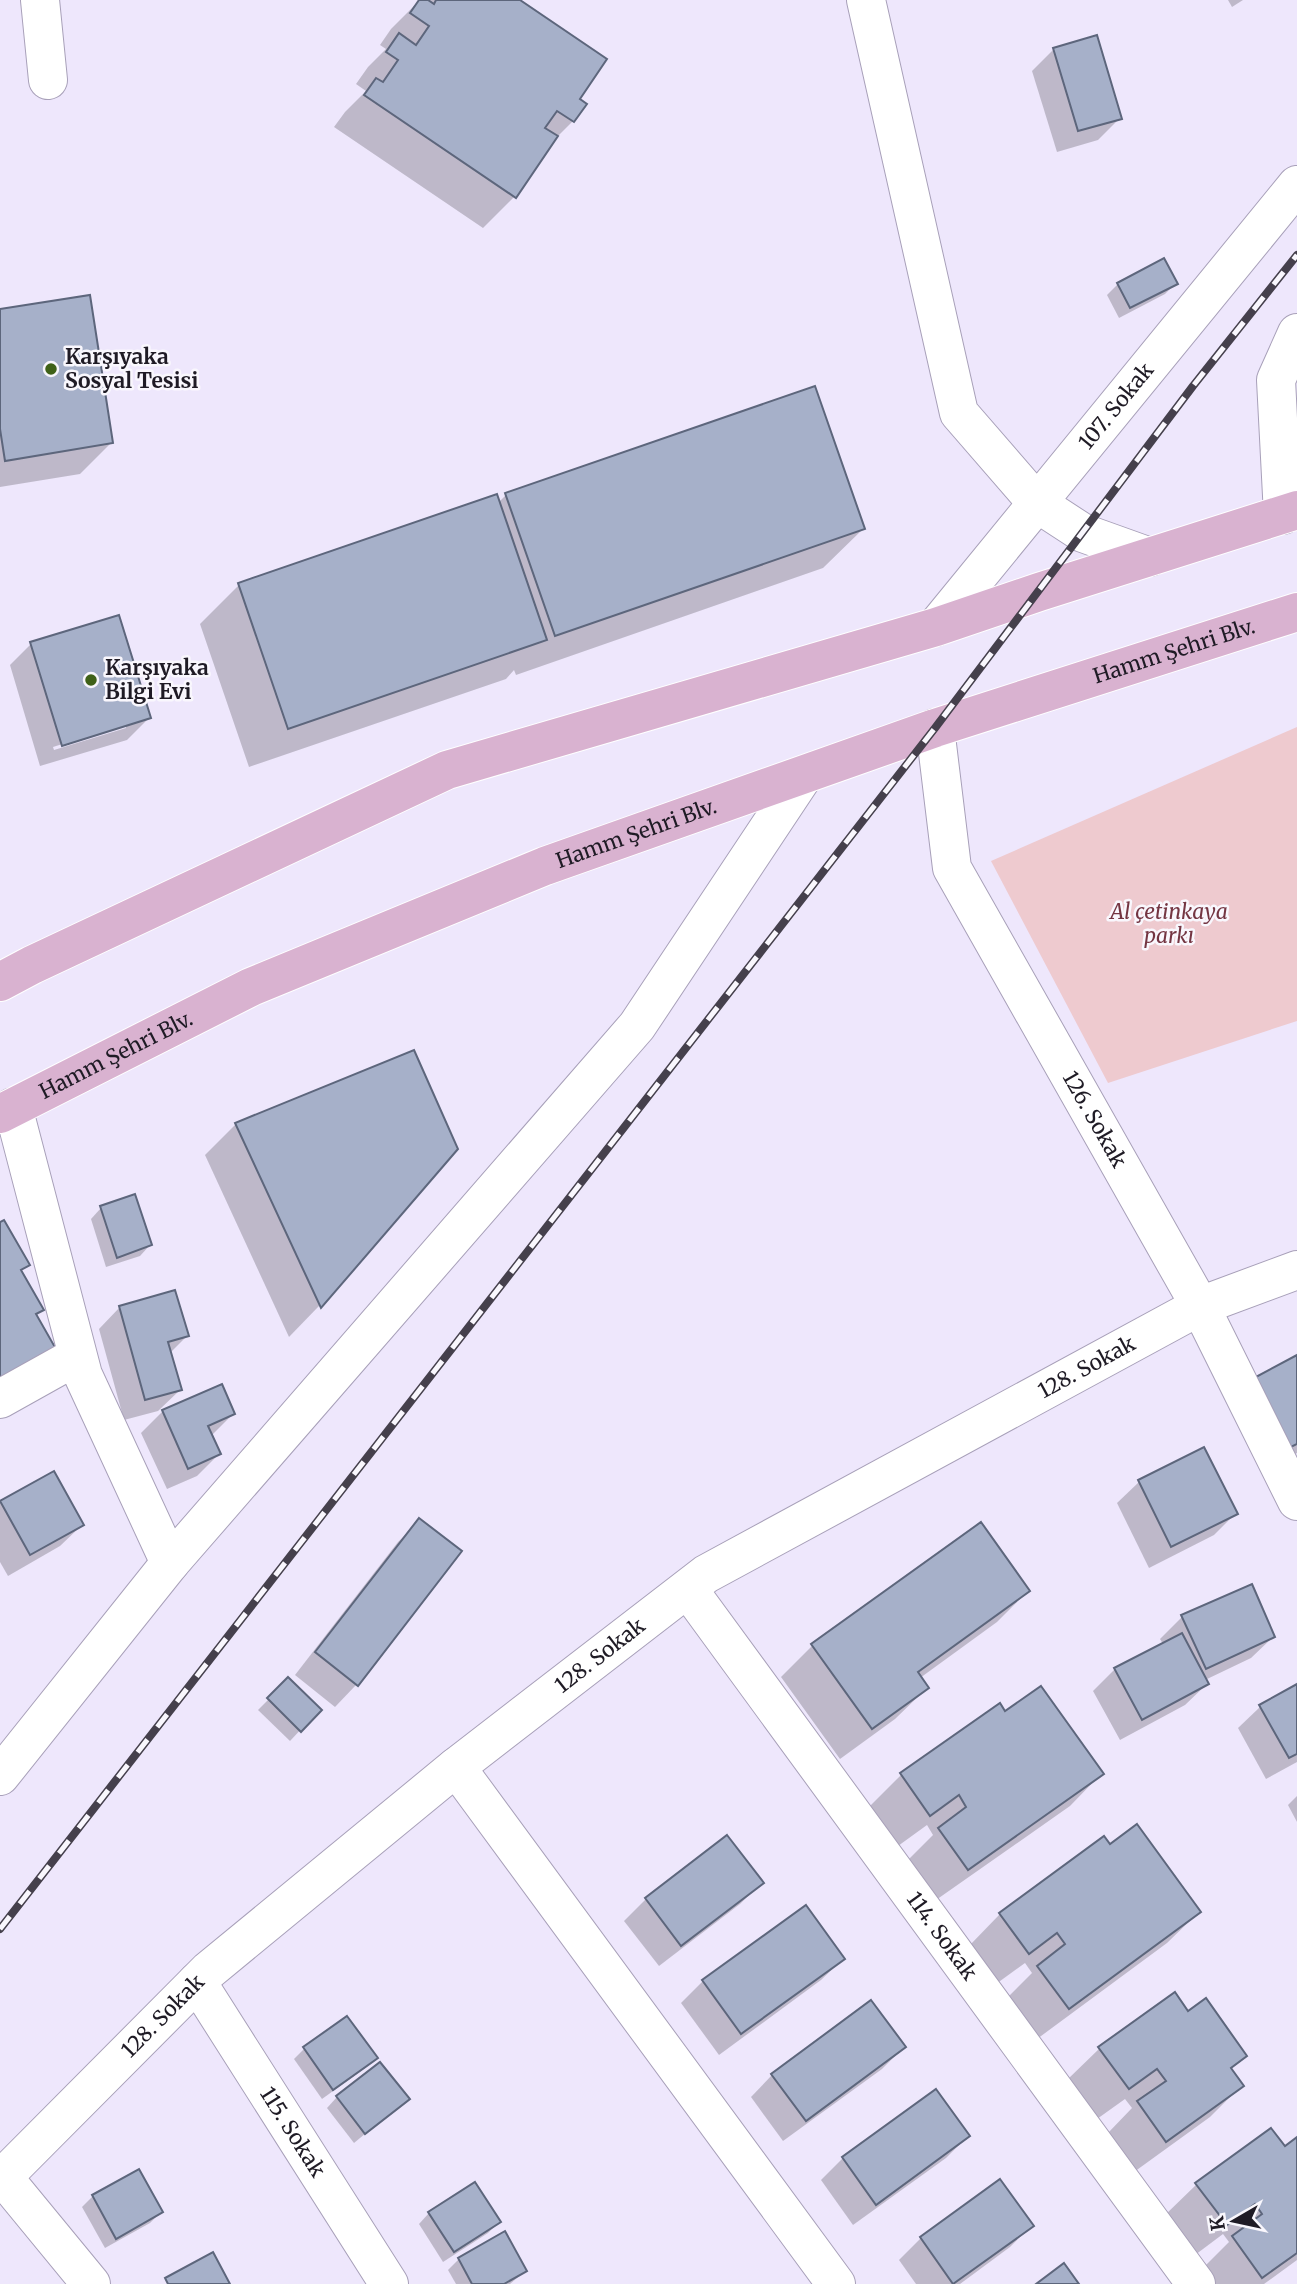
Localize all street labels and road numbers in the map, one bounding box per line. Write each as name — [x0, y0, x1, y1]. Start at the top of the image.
street label: 107. Sokak — [1072, 357, 1160, 455]
street label: Hamm Şehri Blv. — [1090, 612, 1258, 689]
street label: Hamm Şehri Blv. — [552, 792, 720, 874]
street label: Hamm Şehri Blv. — [35, 1005, 197, 1105]
street label: 126. Sokak — [1057, 1066, 1133, 1173]
street label: 128. Sokak — [1033, 1329, 1140, 1404]
street label: 128. Sokak — [549, 1612, 651, 1699]
street label: 114. Sokak — [901, 1886, 984, 1986]
street label: 128. Sokak — [115, 1968, 210, 2063]
street label: 115. Sokak — [254, 2082, 332, 2183]

